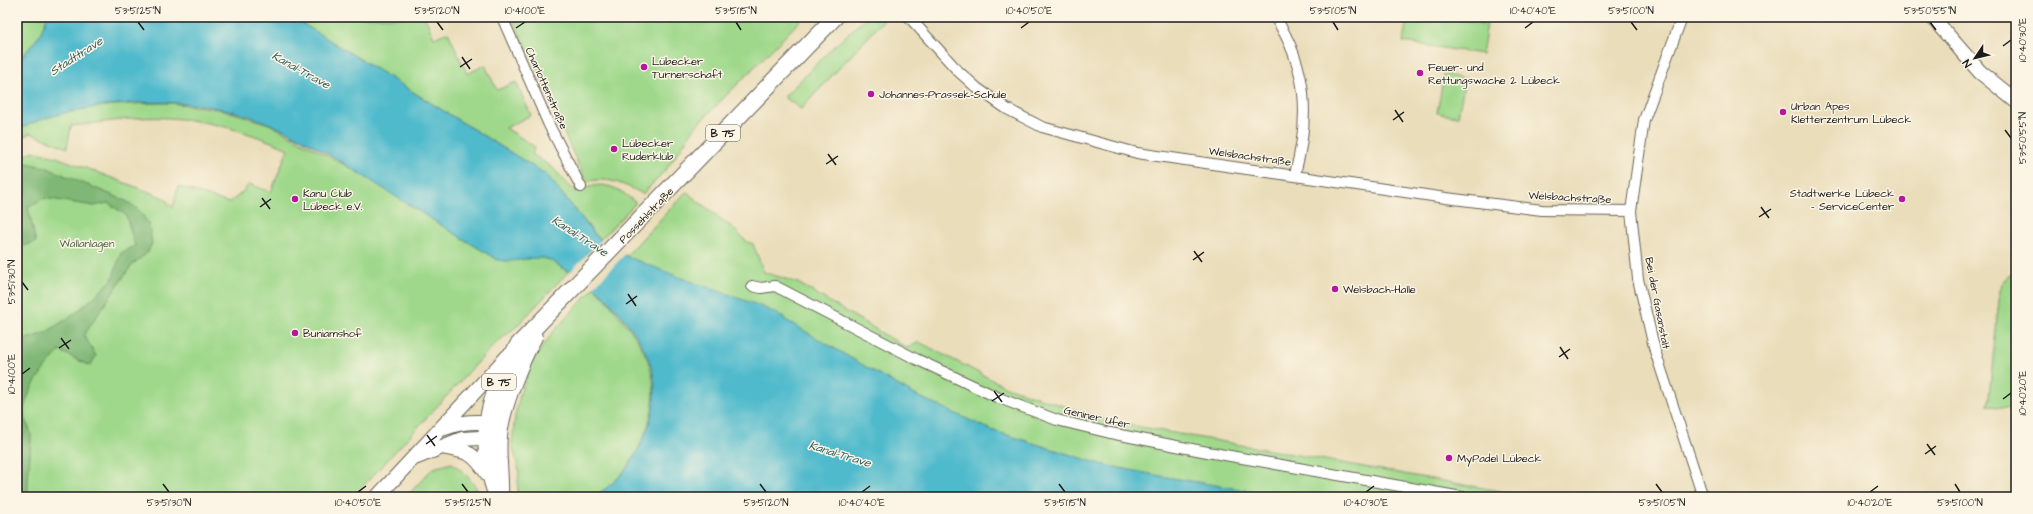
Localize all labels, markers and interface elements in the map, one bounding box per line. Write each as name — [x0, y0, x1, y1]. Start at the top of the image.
text: 53°51'25"N — [115, 4, 161, 18]
text: 53°51'20"N — [414, 4, 460, 18]
text: 10°41'00"E — [505, 4, 545, 18]
text: 53°51'15"N — [715, 4, 757, 18]
text: 10°40'50"E — [1006, 4, 1052, 18]
text: 53°51'05"N — [1310, 4, 1356, 18]
text: 10°40'40"E — [1510, 4, 1556, 18]
text: 53°51'00"N — [1608, 4, 1654, 18]
text: 53°50'55"N — [1904, 4, 1956, 18]
text: 10°40'30"E — [2016, 18, 2030, 62]
water label: Stadttrave — [46, 33, 106, 80]
north arrow — [1955, 38, 1995, 78]
street label: Charlottenstraße — [522, 45, 571, 132]
water label: Kanal-Trave — [269, 47, 333, 94]
place label: Lübecker Turnerschaft — [652, 54, 723, 82]
text: N — [1959, 56, 1975, 71]
place label: Feuer- und Rettungswache 2 Lübeck — [1428, 60, 1560, 89]
marker: Lübecker Turnerschaft — [639, 62, 649, 72]
marker: Feuer- und Rettungswache 2 Lübeck — [1415, 68, 1425, 78]
place label: Johannes-Prassek-Schule — [879, 87, 1007, 102]
marker: Johannes-Prassek-Schule — [866, 89, 876, 99]
place label: Urban Apes Kletterzentrum Lübeck — [1791, 99, 1912, 127]
marker: Urban Apes Kletterzentrum Lübeck — [1778, 107, 1788, 117]
text: 53°50'55"N — [2016, 112, 2030, 164]
road number: B 75 — [706, 125, 740, 141]
place label: Lübecker Ruderklub — [622, 136, 673, 164]
street label: Welsbachstraße — [1208, 143, 1292, 170]
marker: Lübecker Ruderklub — [609, 144, 619, 154]
street label: Possehlstraße — [616, 184, 677, 247]
place label: Kanu Club Lübeck e.V. — [303, 186, 363, 214]
place label: Stadtwerke Lübeck - ServiceCenter — [1790, 186, 1894, 214]
street label: Welsbachstraße — [1528, 188, 1612, 207]
marker: Kanu Club Lübeck e.V. — [290, 194, 300, 204]
marker: Stadtwerke Lübeck - ServiceCenter — [1897, 194, 1907, 204]
water label: Kanal-Trave — [548, 212, 612, 261]
park label: Wallanlagen — [60, 236, 115, 252]
street label: Bei der Gasanstalt — [1641, 256, 1674, 351]
text: 53°51'30"N — [5, 260, 19, 304]
place label: Welsbach-Halle — [1343, 282, 1416, 297]
marker: Welsbach-Halle — [1330, 284, 1340, 294]
place label: Buniamshof — [303, 326, 362, 341]
marker: Buniamshof — [290, 328, 300, 338]
text: 10°41'00"E — [5, 354, 19, 394]
text: 10°40'20"E — [2016, 371, 2030, 415]
road number: B 75 — [482, 374, 516, 390]
street label: Geniner Ufer — [1062, 403, 1131, 432]
water label: Kanal-Trave — [807, 437, 873, 472]
place label: MyPadel Lübeck — [1457, 451, 1542, 467]
marker: MyPadel Lübeck — [1444, 453, 1454, 463]
text: 53°51'30"N — [147, 496, 191, 510]
text: 10°40'50"E — [335, 496, 381, 510]
text: 53°51'25"N — [445, 496, 491, 510]
text: 53°51'20"N — [743, 496, 789, 510]
text: 10°40'40"E — [839, 496, 885, 510]
text: 53°51'15"N — [1044, 496, 1086, 510]
text: 10°40'30"E — [1344, 496, 1388, 510]
text: 53°51'05"N — [1639, 496, 1685, 510]
text: 10°40'20"E — [1848, 496, 1892, 510]
text: 53°51'00"N — [1937, 496, 1983, 510]

